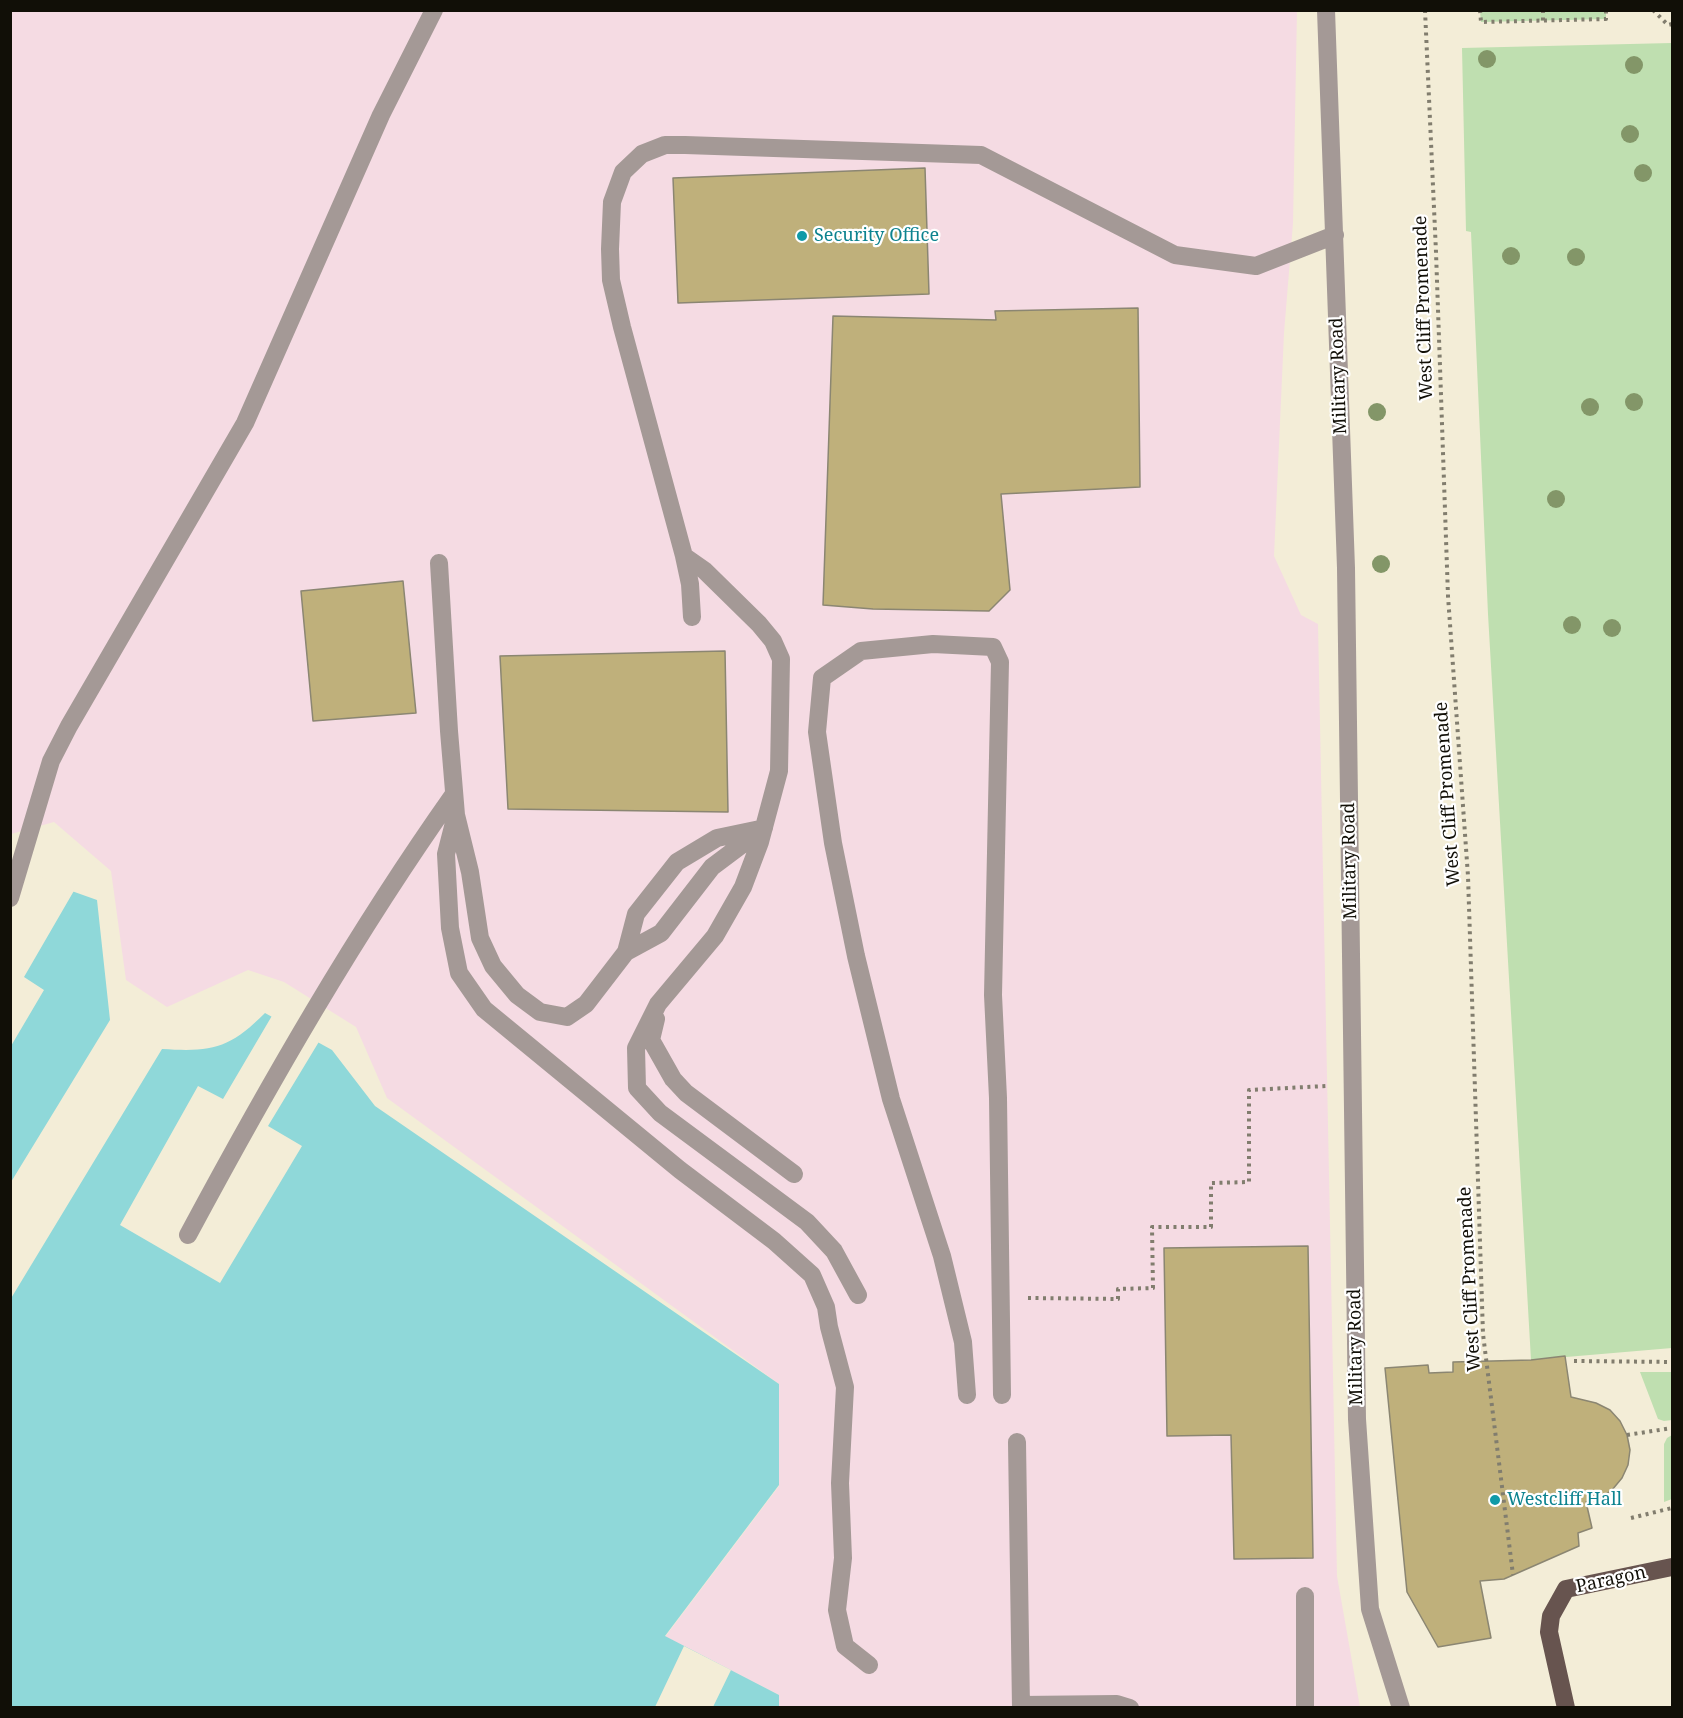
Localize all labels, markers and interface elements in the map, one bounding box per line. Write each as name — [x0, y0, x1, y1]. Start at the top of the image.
street label: West Cliff Promenade — [1410, 215, 1438, 401]
place label: Security Office — [814, 225, 939, 247]
marker: Security Office — [795, 229, 809, 243]
street label: Military Road — [1326, 317, 1352, 435]
street label: West Cliff Promenade — [1431, 701, 1465, 887]
street label: Military Road — [1338, 802, 1362, 920]
street label: West Cliff Promenade — [1454, 1186, 1486, 1372]
street label: Military Road — [1344, 1288, 1368, 1406]
place label: Westcliff Hall — [1507, 1489, 1622, 1511]
marker: Westcliff Hall — [1488, 1493, 1502, 1507]
street label: Paragon — [1574, 1562, 1648, 1598]

